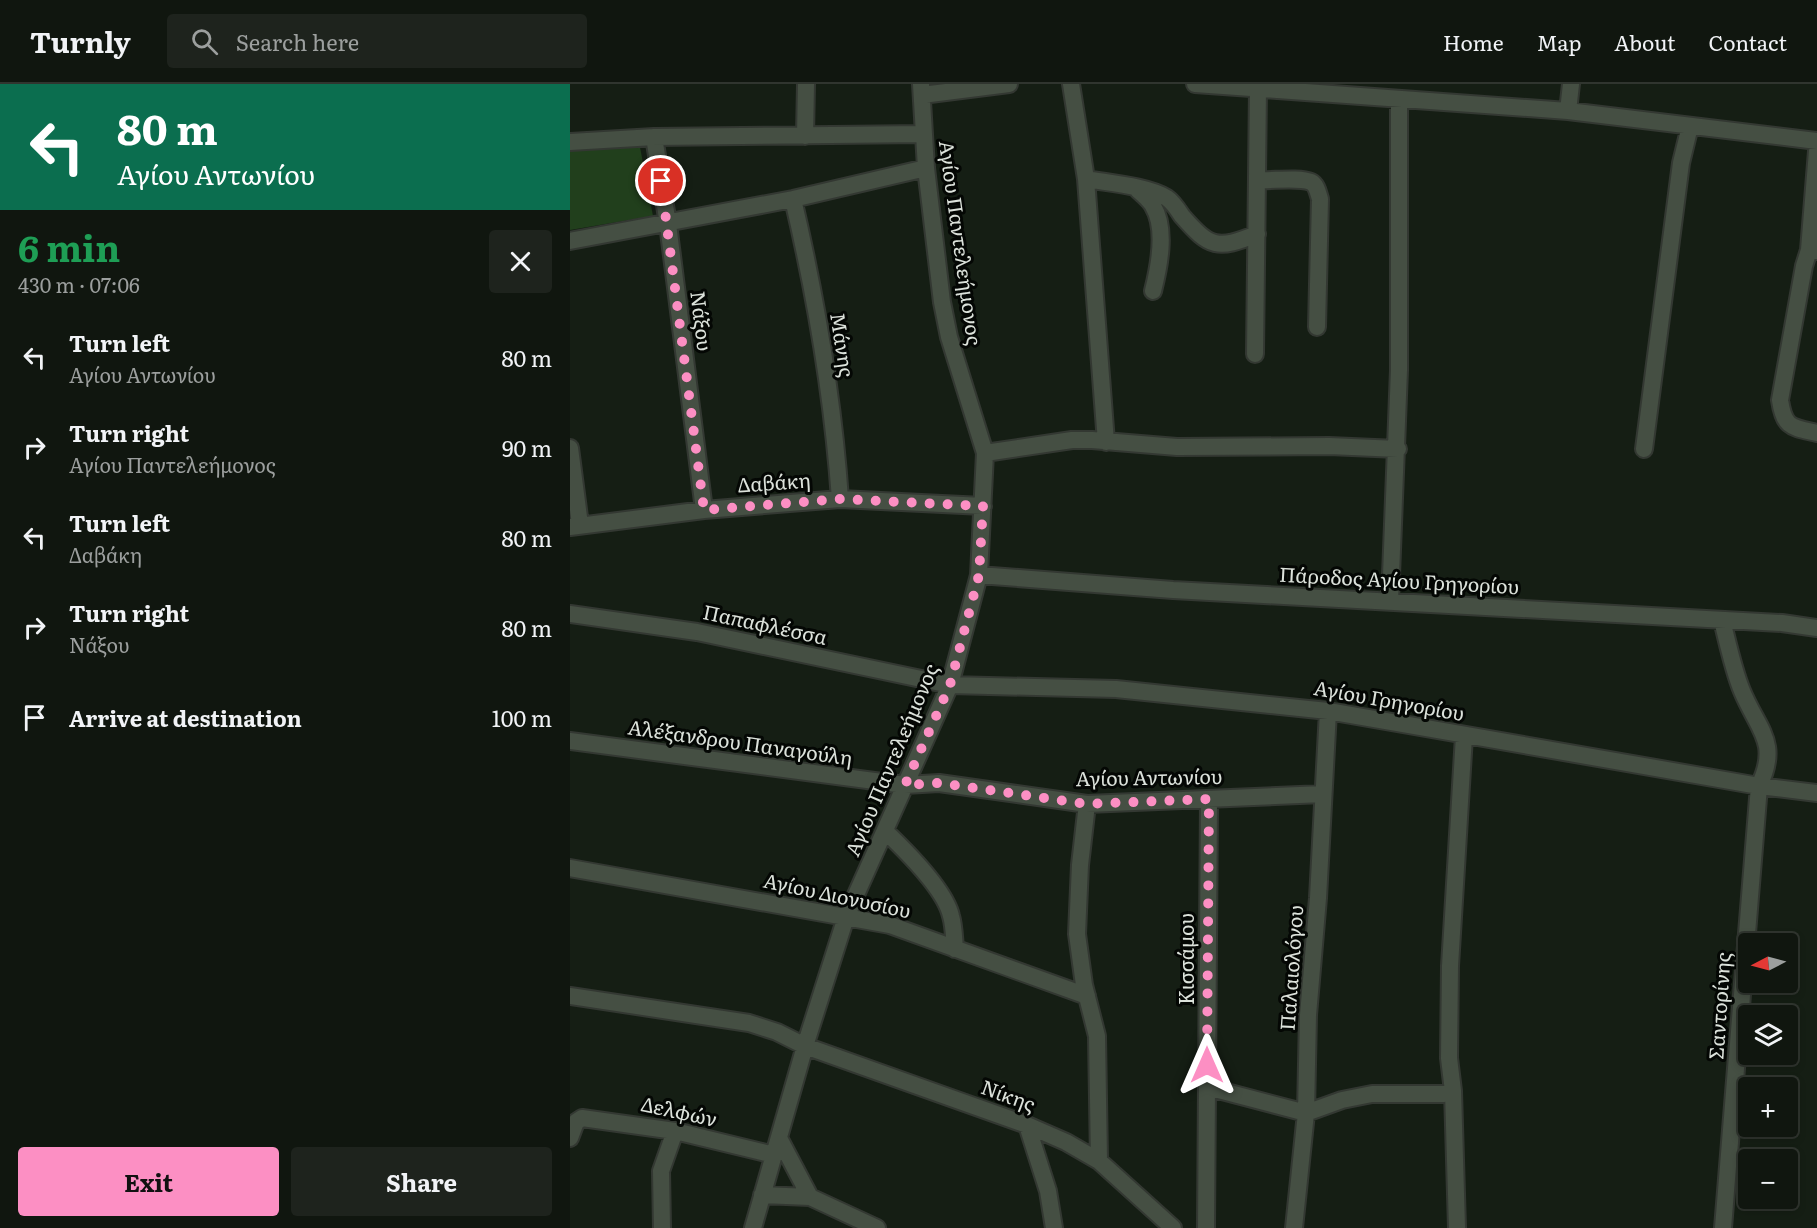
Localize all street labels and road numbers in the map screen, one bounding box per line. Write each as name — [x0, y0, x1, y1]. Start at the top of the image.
street label: Αγίου Παντελεήμονος — [933, 138, 991, 347]
street label: Νάξου — [684, 289, 722, 353]
street label: Μάνης — [824, 310, 864, 379]
street label: Δαβάκη — [736, 463, 811, 499]
street label: Πάροδος Αγίου Γρηγορίου — [1278, 558, 1520, 600]
street label: Παπαφλέσσα — [701, 595, 830, 651]
street label: Αγίου Παντελεήμονος — [836, 658, 944, 860]
street label: Αγίου Γρηγορίου — [1312, 671, 1467, 727]
street label: Αλέξανδρου Παναγούλη — [626, 710, 854, 772]
street label: Αγίου Αντωνίου — [1075, 760, 1223, 792]
street label: Αγίου Διονυσίου — [761, 864, 914, 924]
street label: Παλαιολόγου — [1271, 904, 1309, 1032]
street label: Κισσάμου — [1170, 913, 1200, 1005]
street label: Σαντορίνης — [1699, 951, 1737, 1061]
street label: Νίκης — [977, 1071, 1040, 1118]
street label: Δελφών — [639, 1087, 720, 1133]

